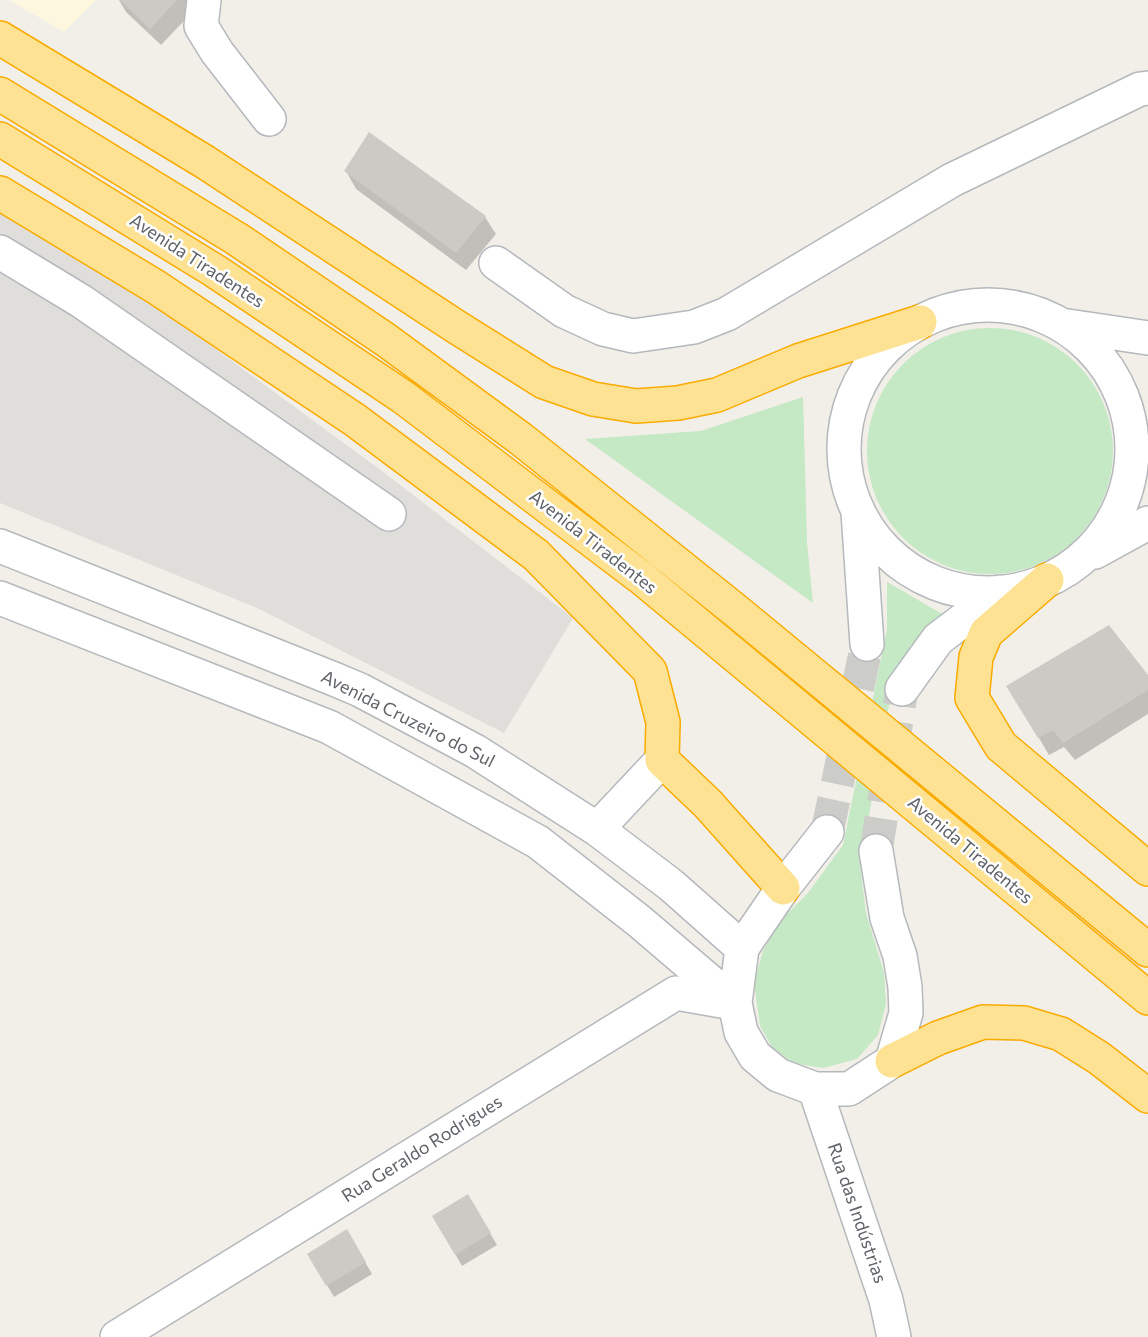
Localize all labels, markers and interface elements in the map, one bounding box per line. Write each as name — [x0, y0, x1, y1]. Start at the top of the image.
street label: Avenida Tiradentes — [126, 209, 268, 313]
street label: Avenida Tiradentes — [525, 485, 661, 599]
street label: Avenida Cruzeiro do Sul — [318, 666, 498, 772]
street label: Avenida Tiradentes — [903, 792, 1037, 908]
street label: Rua Geraldo Rodrigues — [338, 1091, 506, 1207]
street label: Rua das Indústrias — [823, 1140, 891, 1286]

